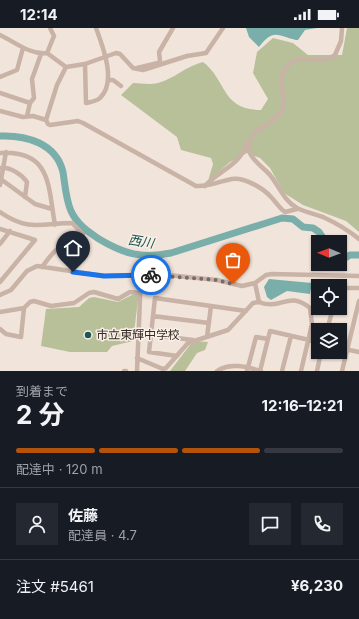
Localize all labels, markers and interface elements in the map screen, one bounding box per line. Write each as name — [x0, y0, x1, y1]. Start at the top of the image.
text: 12:14 — [20, 5, 58, 24]
pin — [56, 231, 90, 272]
water label: 西川 — [127, 231, 157, 251]
north arrow — [311, 235, 347, 271]
map controls — [311, 235, 347, 359]
icon: home — [62, 237, 84, 259]
pin — [216, 243, 250, 284]
icon: bag — [222, 249, 244, 271]
courier — [131, 255, 171, 295]
icon: bike — [140, 264, 162, 286]
button: locate — [311, 279, 347, 315]
button: layers — [311, 323, 347, 359]
place label: 市立東輝中学校 — [96, 327, 180, 342]
marker: 市立東輝中学校 — [83, 330, 93, 340]
text: 到着まで — [16, 383, 68, 399]
text: 12:16–12:21 — [262, 396, 343, 415]
text: 2 分 — [16, 399, 65, 430]
text: 配達中 · 120 m — [16, 461, 103, 477]
button: person — [16, 503, 58, 545]
button: chat — [249, 503, 291, 545]
button: phone — [301, 503, 343, 545]
text: 佐藤 — [68, 506, 98, 525]
text: 配達員 · 4.7 — [68, 527, 137, 543]
text: ¥6,230 — [291, 576, 343, 595]
text: 注文 #5461 — [16, 577, 94, 596]

